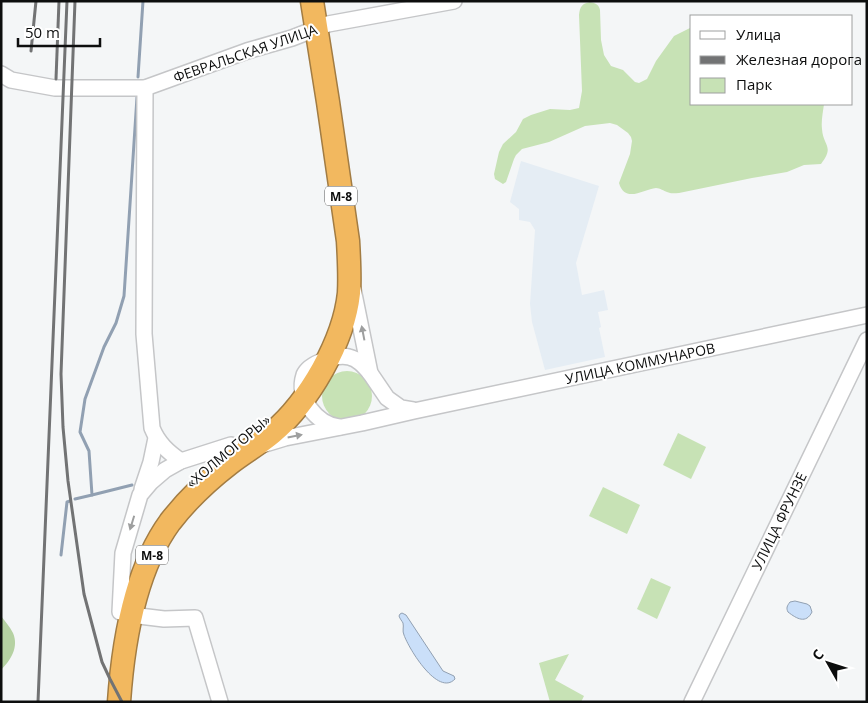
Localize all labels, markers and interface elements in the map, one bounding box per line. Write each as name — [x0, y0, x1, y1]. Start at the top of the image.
scale bar — [18, 15, 100, 47]
legend — [690, 15, 853, 105]
street label: ФЕВРАЛЬСКАЯ УЛИЦА — [171, 19, 320, 87]
text: 50 m — [25, 22, 60, 42]
text: Улица — [736, 24, 781, 44]
text: Железная дорога — [736, 49, 862, 69]
text: Парк — [736, 74, 772, 94]
road number: М-8 — [325, 187, 357, 206]
one-way arrow — [358, 325, 366, 341]
street label: УЛИЦА КОММУНАРОВ — [563, 338, 717, 388]
street label: «ХОЛМОГОРЫ» — [182, 410, 274, 492]
one-way arrow — [288, 432, 304, 440]
street label: УЛИЦА ФРУНЗЕ — [747, 469, 811, 573]
one-way arrow — [127, 516, 135, 531]
road number: М-8 — [136, 546, 168, 564]
north arrow — [803, 638, 853, 688]
text: С — [807, 645, 828, 664]

